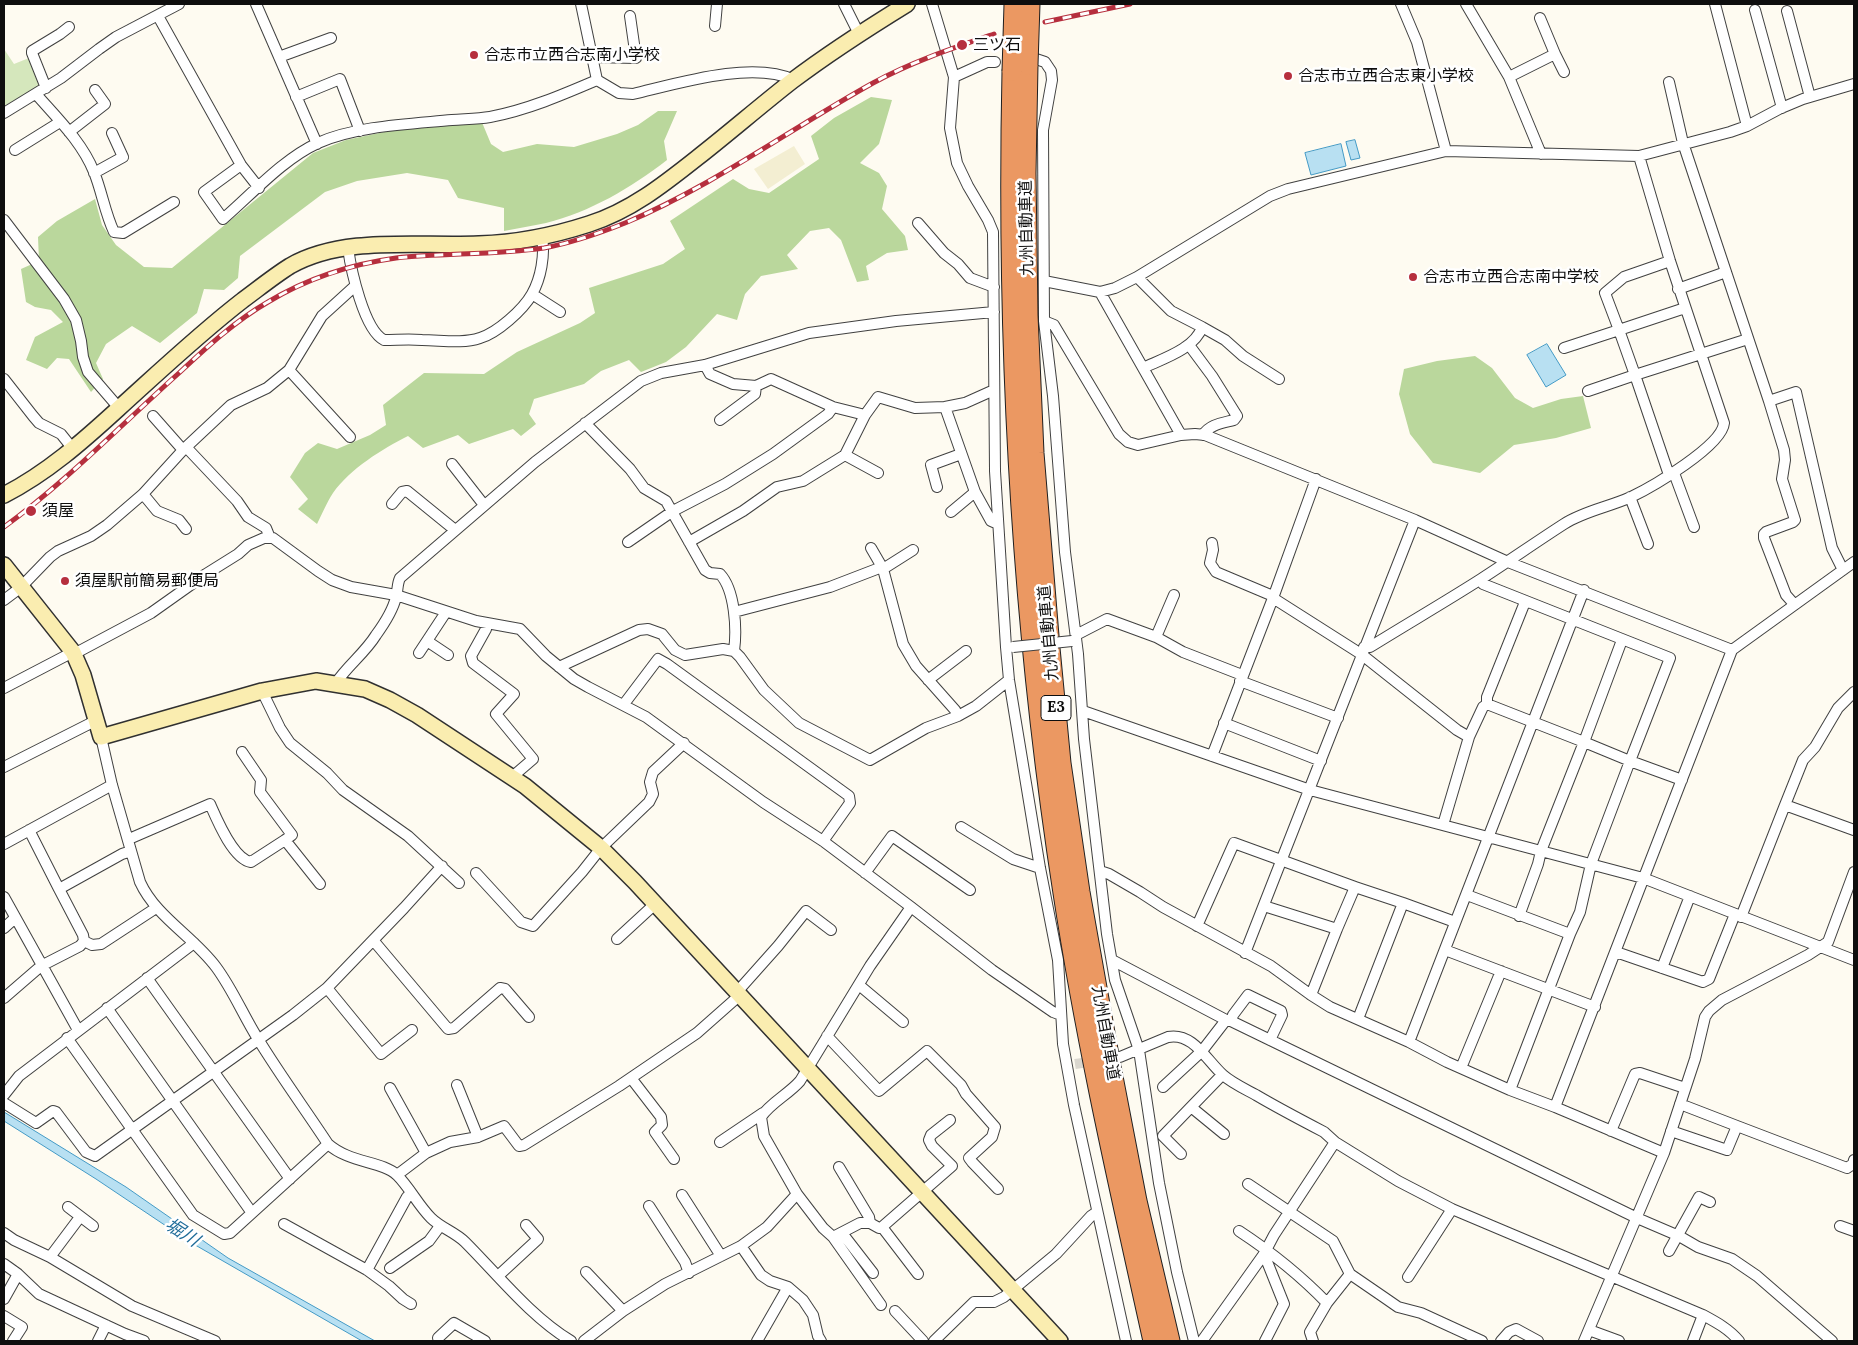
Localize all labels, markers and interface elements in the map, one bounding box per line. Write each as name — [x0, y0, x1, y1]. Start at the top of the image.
place label: 三ツ石 — [973, 35, 1021, 55]
marker: 三ツ石 — [955, 38, 969, 52]
place label: 合志市立西合志南小学校 — [484, 45, 660, 65]
marker: 合志市立西合志南小学校 — [468, 49, 480, 61]
place label: 合志市立西合志東小学校 — [1298, 66, 1474, 86]
marker: 合志市立西合志東小学校 — [1282, 70, 1294, 82]
street label: 九州自動車道 — [1017, 180, 1037, 276]
place label: 合志市立西合志南中学校 — [1423, 267, 1599, 287]
marker: 合志市立西合志南中学校 — [1407, 271, 1419, 283]
place label: 須屋 — [42, 501, 74, 521]
marker: 須屋 — [24, 504, 38, 518]
place label: 須屋駅前簡易郵便局 — [75, 571, 219, 591]
marker: 須屋駅前簡易郵便局 — [59, 575, 71, 587]
street label: 九州自動車道 — [1035, 584, 1063, 682]
road number: E3 — [1041, 696, 1071, 720]
street label: 九州自動車道 — [1087, 984, 1123, 1082]
water label: 堀川 — [161, 1214, 203, 1252]

